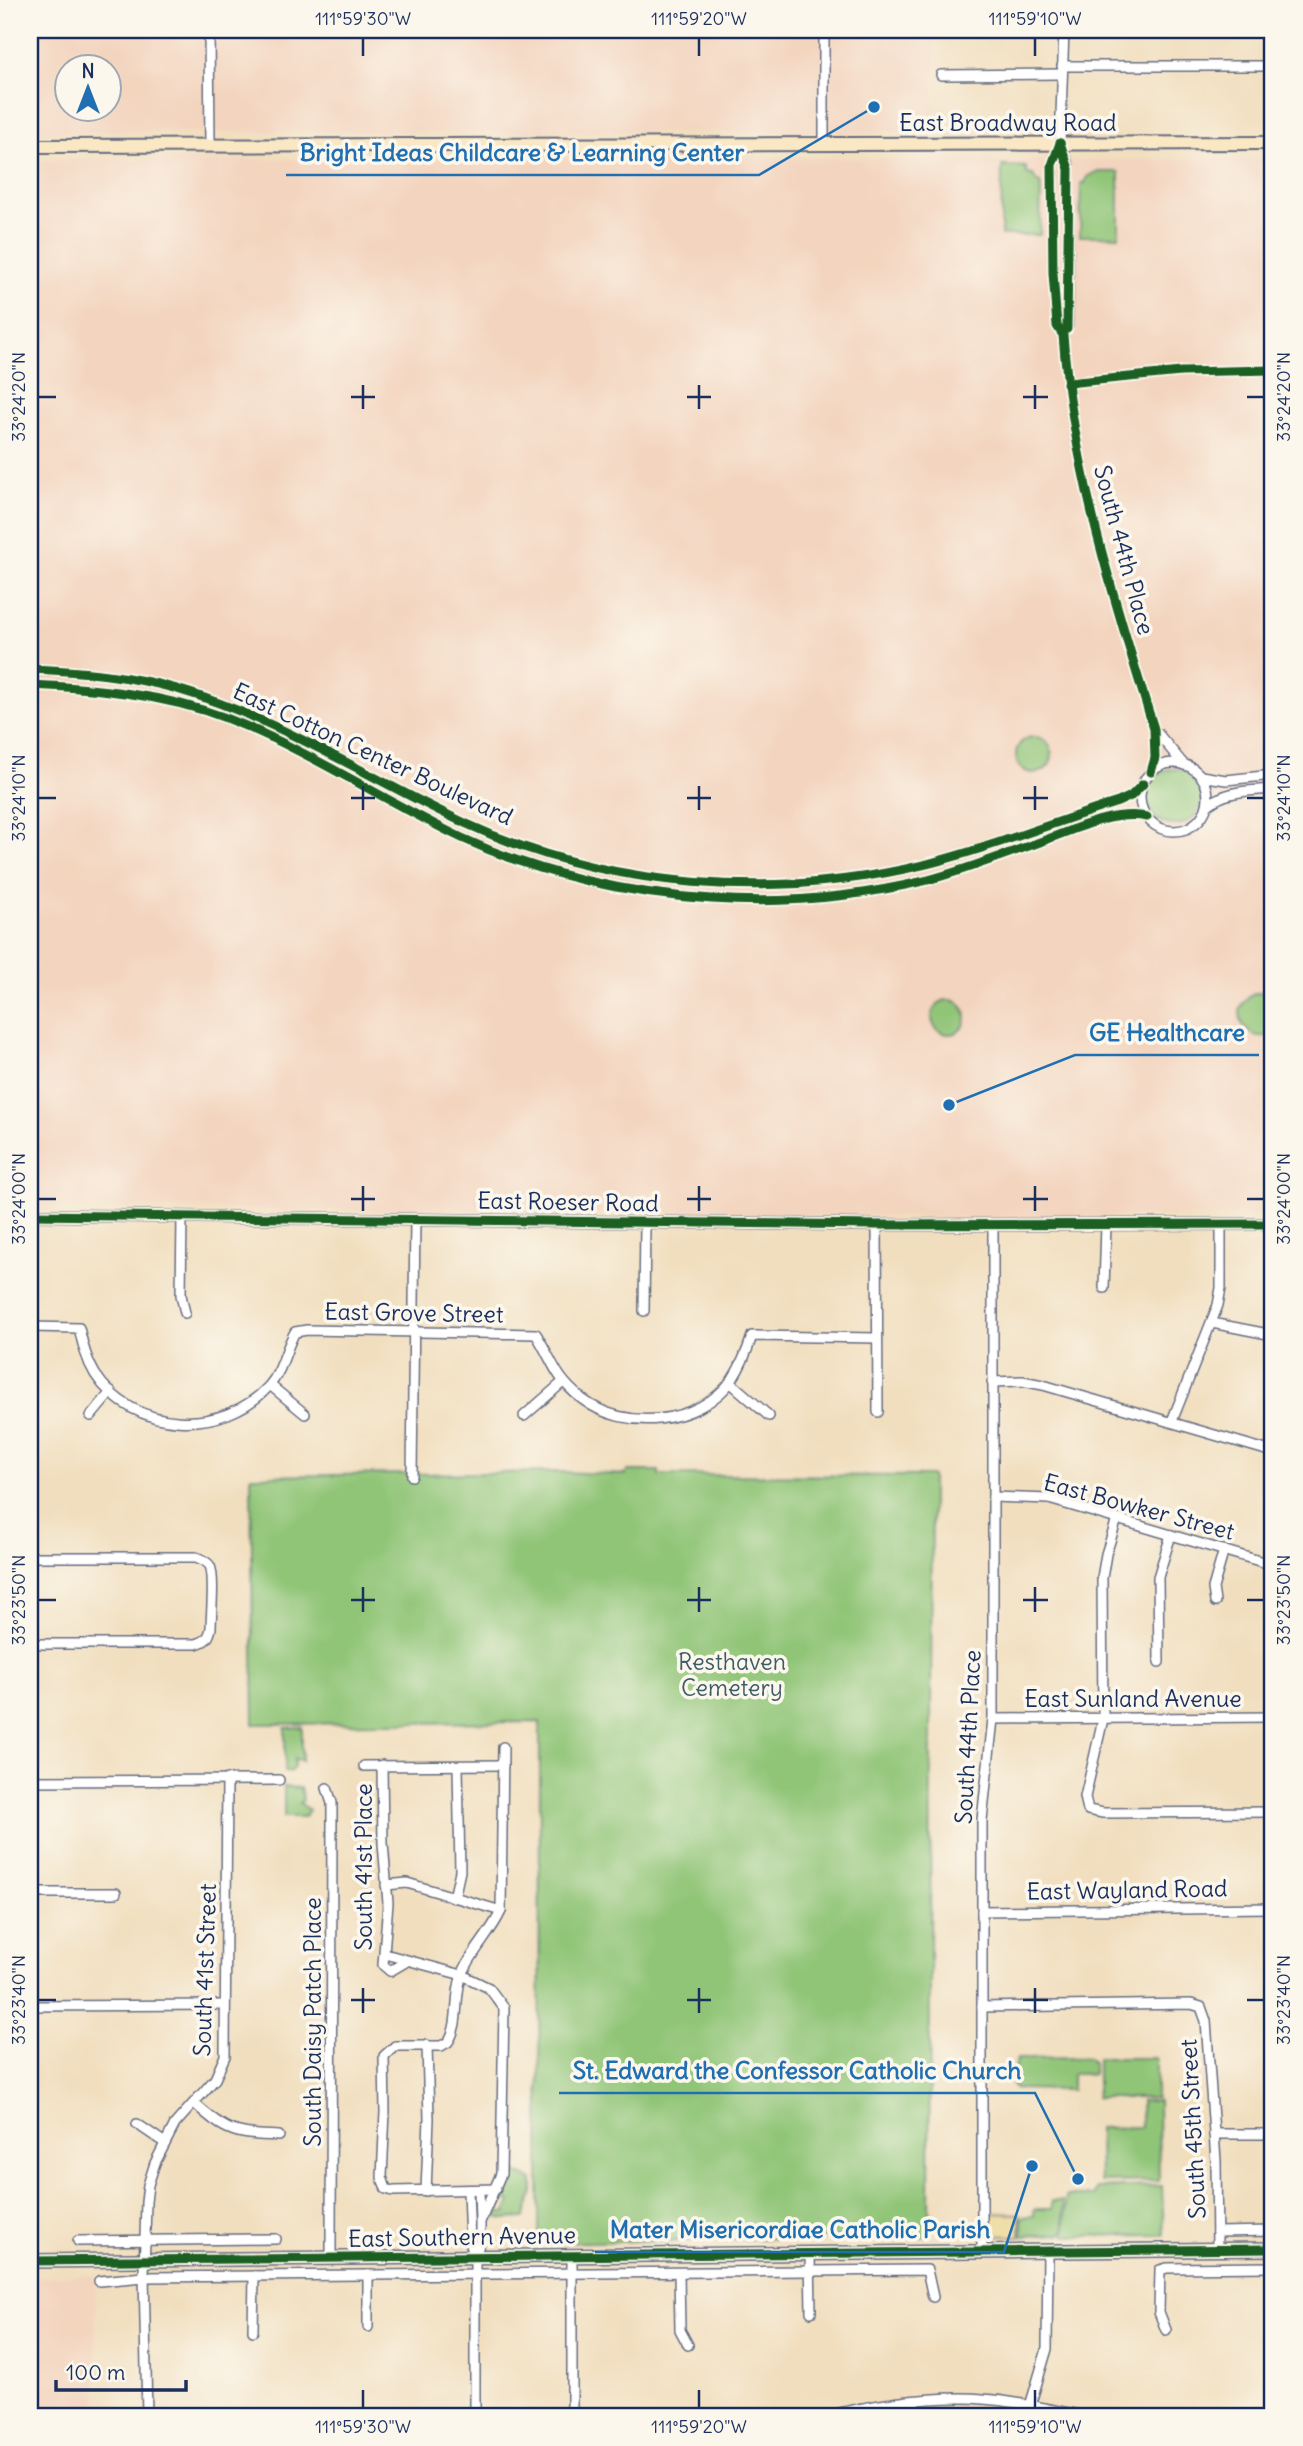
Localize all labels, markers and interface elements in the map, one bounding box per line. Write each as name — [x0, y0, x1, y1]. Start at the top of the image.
text: 111°59'30"W — [315, 7, 411, 30]
text: 111°59'20"W — [651, 7, 747, 30]
text: 111°59'10"W — [988, 7, 1082, 30]
north arrow — [52, 52, 122, 122]
text: N — [81, 59, 95, 83]
street label: East Broadway Road — [899, 108, 1117, 137]
callout: Bright Ideas Childcare & Learning Center — [286, 130, 759, 175]
text: Bright Ideas Childcare & Learning Center — [300, 137, 744, 167]
text: 33°24'20"N — [7, 352, 30, 442]
text: 33°24'20"N — [1272, 352, 1295, 442]
street label: South 44th Place — [1088, 462, 1161, 638]
street label: East Cotton Center Boulevard — [229, 676, 518, 831]
text: 33°24'10"N — [7, 754, 30, 842]
text: 33°24'10"N — [1272, 754, 1295, 842]
callout: GE Healthcare — [1075, 1010, 1259, 1055]
text: GE Healthcare — [1089, 1017, 1245, 1047]
text: 33°24'00"N — [7, 1153, 30, 1245]
text: 33°24'00"N — [1272, 1153, 1295, 1245]
street label: East Roeser Road — [477, 1185, 659, 1218]
street label: East Grove Street — [324, 1296, 504, 1329]
street label: East Bowker Street — [1041, 1467, 1238, 1546]
text: 33°23'50"N — [7, 1555, 30, 1645]
text: 33°23'50"N — [1272, 1555, 1295, 1645]
park label: Resthaven Cemetery — [678, 1647, 786, 1702]
street label: South 44th Place — [948, 1649, 987, 1825]
street label: East Sunland Avenue — [1024, 1684, 1242, 1713]
street label: South 41st Place — [349, 1783, 378, 1951]
street label: East Wayland Road — [1026, 1873, 1228, 1906]
street label: South 41st Street — [187, 1883, 222, 2057]
street label: South Daisy Patch Place — [298, 1897, 327, 2147]
text: 33°23'40"N — [7, 1955, 30, 2045]
text: 33°23'40"N — [1272, 1955, 1295, 2045]
street label: South 45th Street — [1173, 2038, 1212, 2220]
callout: St. Edward the Confessor Catholic Church — [559, 2048, 1035, 2093]
text: St. Edward the Confessor Catholic Church — [573, 2055, 1021, 2085]
callout: Mater Misericordiae Catholic Parish — [595, 2207, 1004, 2252]
text: Mater Misericordiae Catholic Parish — [610, 2214, 990, 2244]
street label: East Southern Avenue — [348, 2220, 576, 2253]
scale bar — [56, 2348, 186, 2392]
text: 100 m — [66, 2359, 125, 2386]
text: 111°59'30"W — [315, 2415, 411, 2438]
text: 111°59'20"W — [651, 2415, 747, 2438]
text: 111°59'10"W — [988, 2415, 1082, 2438]

